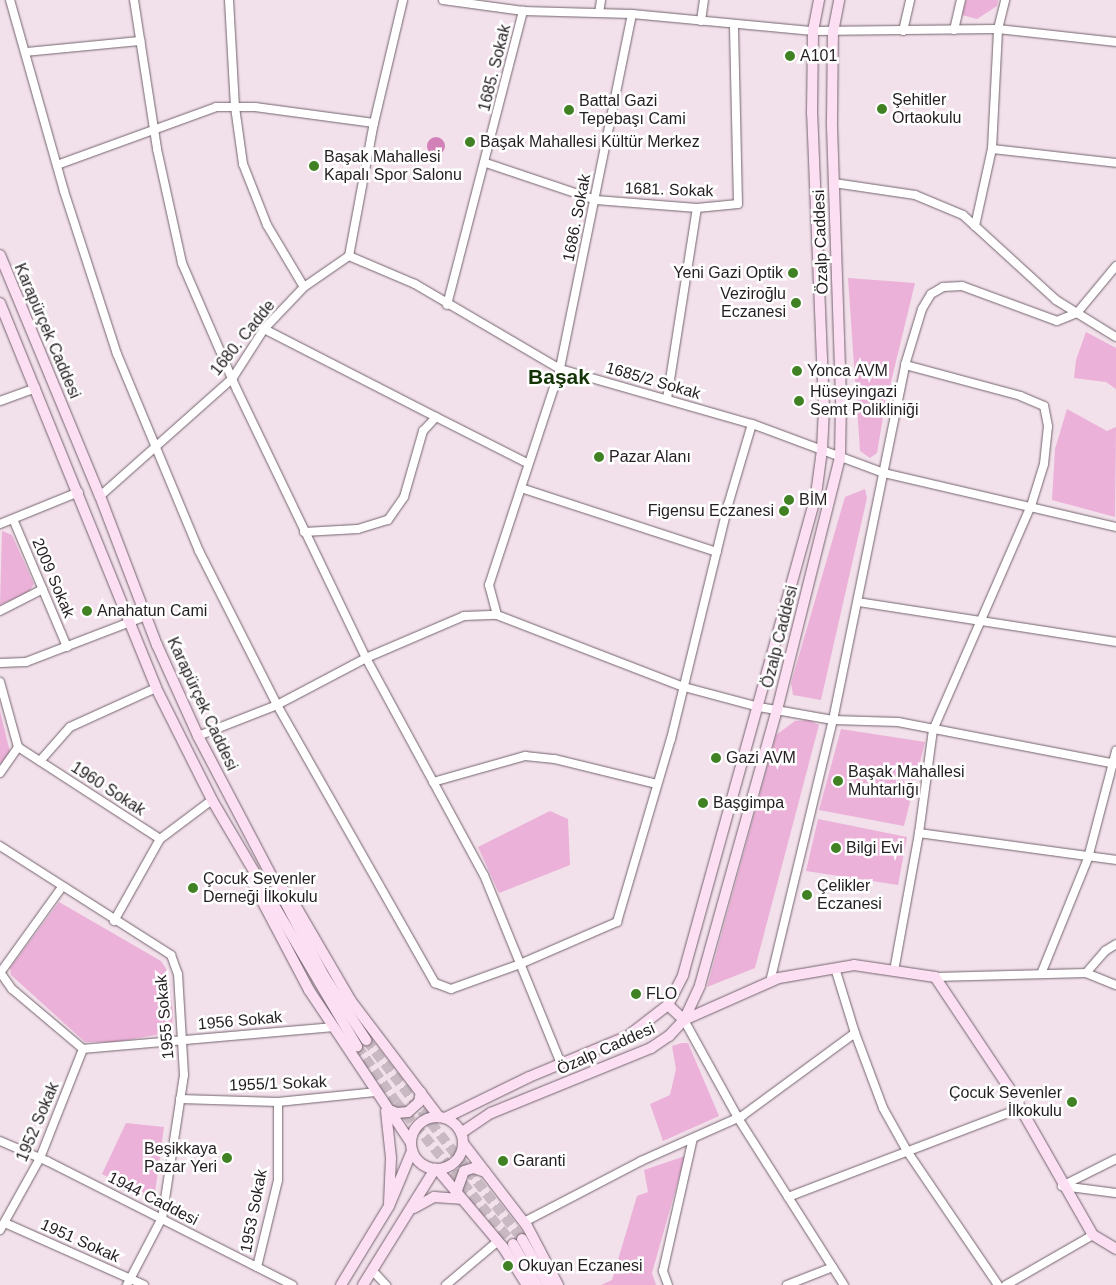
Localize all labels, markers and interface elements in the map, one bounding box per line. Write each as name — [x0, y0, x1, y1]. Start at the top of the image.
street label: 1685. Sokak — [475, 23, 515, 113]
place label: A101 — [800, 46, 837, 66]
marker: A101 — [784, 50, 796, 62]
place label: Şehitler Ortaokulu — [892, 90, 961, 128]
place label: Battal Gazi Tepebaşı Cami — [579, 91, 686, 129]
marker: Şehitler Ortaokulu — [876, 103, 888, 115]
marker: Battal Gazi Tepebaşı Cami — [563, 104, 575, 116]
place label: Başak Mahallesi Kültür Merkez — [480, 132, 700, 152]
marker: Başak Mahallesi Kültür Merkez — [464, 136, 476, 148]
place label: Başak Mahallesi Kapalı Spor Salonu — [324, 147, 462, 185]
marker: Başak Mahallesi Kapalı Spor Salonu — [308, 160, 320, 172]
street label: 1686. Sokak — [559, 173, 595, 263]
street label: 1681. Sokak — [624, 179, 714, 201]
street label: Özalp Caddesi — [810, 189, 832, 295]
street label: Karapürçek Caddesi — [10, 261, 84, 401]
place label: Yeni Gazi Optik — [673, 263, 783, 283]
marker: Yeni Gazi Optik — [787, 267, 799, 279]
place label: Veziroğlu Eczanesi — [720, 284, 786, 322]
street label: 1680. Cadde — [207, 296, 279, 380]
marker: Veziroğlu Eczanesi — [790, 297, 802, 309]
street label: 1685/2 Sokak — [603, 358, 703, 404]
place label: Yonca AVM — [807, 361, 889, 381]
district label: Başak — [528, 364, 590, 390]
marker: Yonca AVM — [791, 365, 803, 377]
place label: Hüseyingazi Semt Polikliniği — [810, 382, 918, 420]
marker: Hüseyingazi Semt Polikliniği — [792, 394, 806, 408]
place label: Pazar Alanı — [609, 447, 692, 467]
marker: Pazar Alanı — [593, 451, 605, 463]
place label: BİM — [799, 490, 827, 510]
marker: BİM — [783, 494, 795, 506]
place label: Figensu Eczanesi — [648, 501, 774, 521]
marker: Figensu Eczanesi — [778, 505, 790, 517]
street label: 2009 Sokak — [28, 535, 78, 621]
street label: Özalp Caddesi — [758, 584, 802, 690]
place label: Anahatun Cami — [97, 601, 207, 621]
marker: Anahatun Cami — [81, 605, 93, 617]
street label: Karapürçek Caddesi — [163, 634, 241, 774]
place label: Gazi AVM — [726, 748, 797, 768]
marker: Gazi AVM — [710, 752, 722, 764]
street label: 1960 Sokak — [67, 758, 149, 820]
place label: Başak Mahallesi Muhtarlığı — [848, 762, 964, 800]
marker: Başak Mahallesi Muhtarlığı — [832, 775, 844, 787]
place label: Başgimpa — [713, 793, 784, 813]
marker: Başgimpa — [697, 797, 709, 809]
place label: Bilgi Evi — [846, 838, 903, 858]
marker: Bilgi Evi — [830, 842, 842, 854]
place label: Çocuk Sevenler Derneği İlkokulu — [203, 869, 318, 907]
place label: Çelikler Eczanesi — [817, 876, 882, 914]
marker: Çocuk Sevenler Derneği İlkokulu — [187, 882, 199, 894]
marker: Çelikler Eczanesi — [801, 889, 813, 901]
street label: 1955 Sokak — [152, 974, 178, 1060]
place label: FLO — [646, 984, 677, 1004]
marker: FLO — [630, 988, 642, 1000]
street label: 1956 Sokak — [197, 1008, 283, 1034]
street label: Özalp Caddesi — [554, 1019, 658, 1079]
street label: 1955/1 Sokak — [229, 1073, 327, 1095]
street label: 1952 Sokak — [13, 1079, 63, 1165]
place label: Çocuk Sevenler İlkokulu — [949, 1083, 1062, 1121]
marker: Çocuk Sevenler İlkokulu — [1066, 1096, 1078, 1108]
place label: Beşikkaya Pazar Yeri — [144, 1139, 217, 1177]
place label: Garanti — [513, 1151, 565, 1171]
marker: Beşikkaya Pazar Yeri — [221, 1152, 233, 1164]
marker: Garanti — [497, 1155, 509, 1167]
street label: 1944 Caddesi — [105, 1168, 201, 1230]
street label: 1953 Sokak — [237, 1168, 271, 1254]
street label: 1951 Sokak — [37, 1215, 123, 1267]
place label: Okuyan Eczanesi — [518, 1256, 643, 1276]
marker: Okuyan Eczanesi — [502, 1260, 514, 1272]

